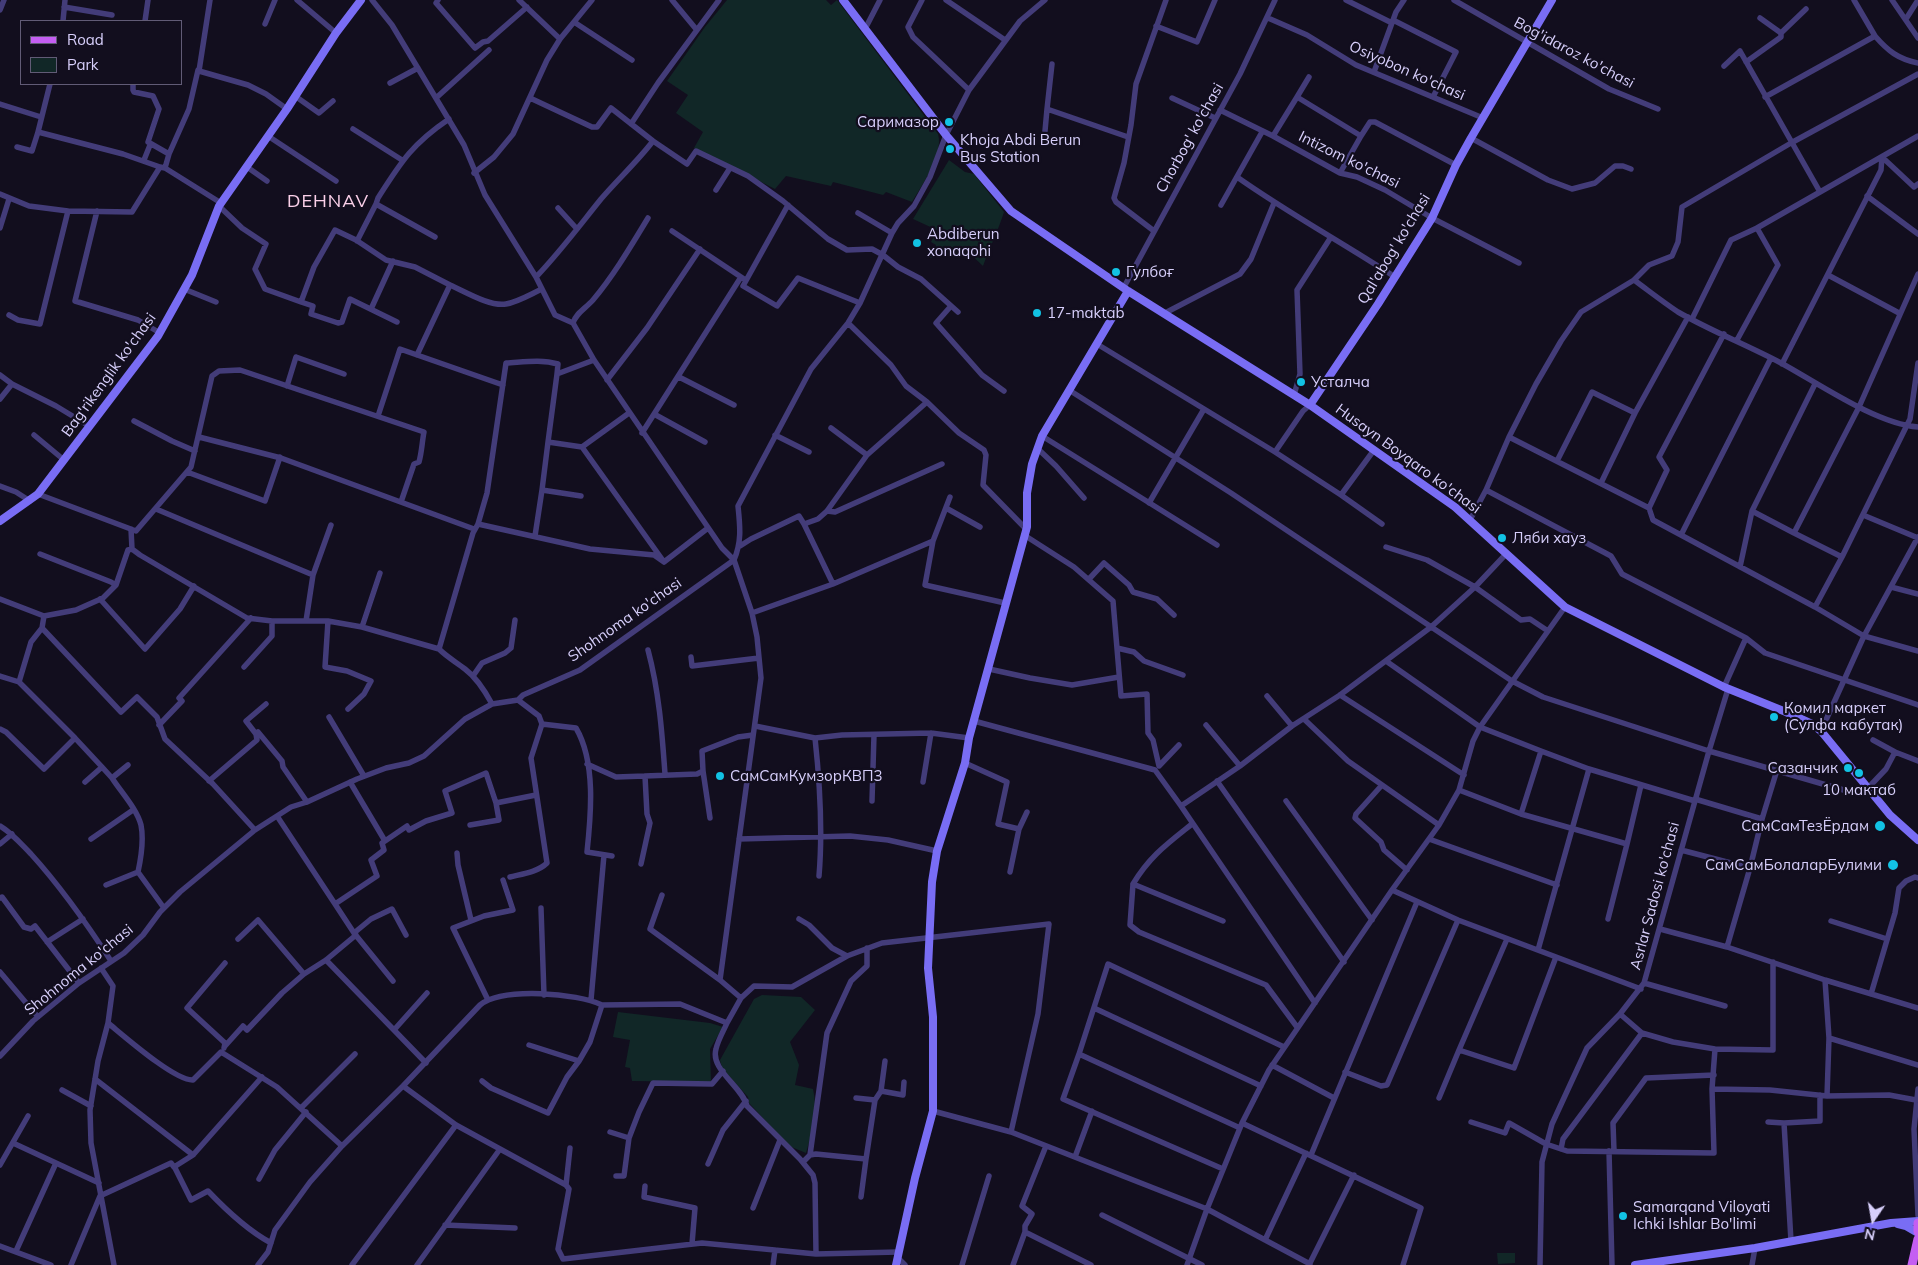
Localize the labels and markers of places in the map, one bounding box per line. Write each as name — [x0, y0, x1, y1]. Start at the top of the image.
place label: Саримазор — [857, 113, 939, 131]
marker: Саримазор — [943, 116, 955, 128]
place label: Khoja Abdi Berun Bus Station — [960, 131, 1081, 166]
marker: Khoja Abdi Berun Bus Station — [944, 143, 956, 155]
place label: Abdiberun xonaqohi — [927, 225, 1000, 260]
marker: Abdiberun xonaqohi — [911, 237, 923, 249]
place label: Гулбоғ — [1126, 263, 1174, 281]
marker: Гулбоғ — [1110, 266, 1122, 278]
place label: 17-maktab — [1047, 304, 1124, 322]
marker: 17-maktab — [1031, 307, 1043, 319]
place label: Усталча — [1311, 373, 1370, 391]
marker: Усталча — [1295, 376, 1307, 388]
place label: Ляби хауз — [1512, 529, 1586, 547]
marker: Ляби хауз — [1496, 532, 1508, 544]
place label: Комил маркет (Сулфа кабутак) — [1784, 699, 1903, 734]
marker: Комил маркет (Сулфа кабутак) — [1768, 711, 1780, 723]
place label: Сазанчик — [1768, 759, 1838, 777]
marker: Сазанчик — [1842, 762, 1854, 774]
place label: СамСамКумзорКВП3 — [730, 767, 882, 785]
marker: 10 мактаб — [1853, 767, 1865, 779]
marker: СамСамКумзорКВП3 — [714, 770, 726, 782]
place label: 10 мактаб — [1822, 781, 1896, 799]
place label: СамСамТезЁрдам — [1741, 817, 1869, 835]
marker: СамСамТезЁрдам — [1873, 819, 1887, 833]
place label: СамСамБолаларБулими — [1705, 856, 1882, 874]
marker: СамСамБолаларБулими — [1886, 858, 1900, 872]
place label: Samarqand Viloyati Ichki Ishlar Bo'limi — [1633, 1198, 1770, 1233]
marker: Samarqand Viloyati Ichki Ishlar Bo'limi — [1617, 1210, 1629, 1222]

